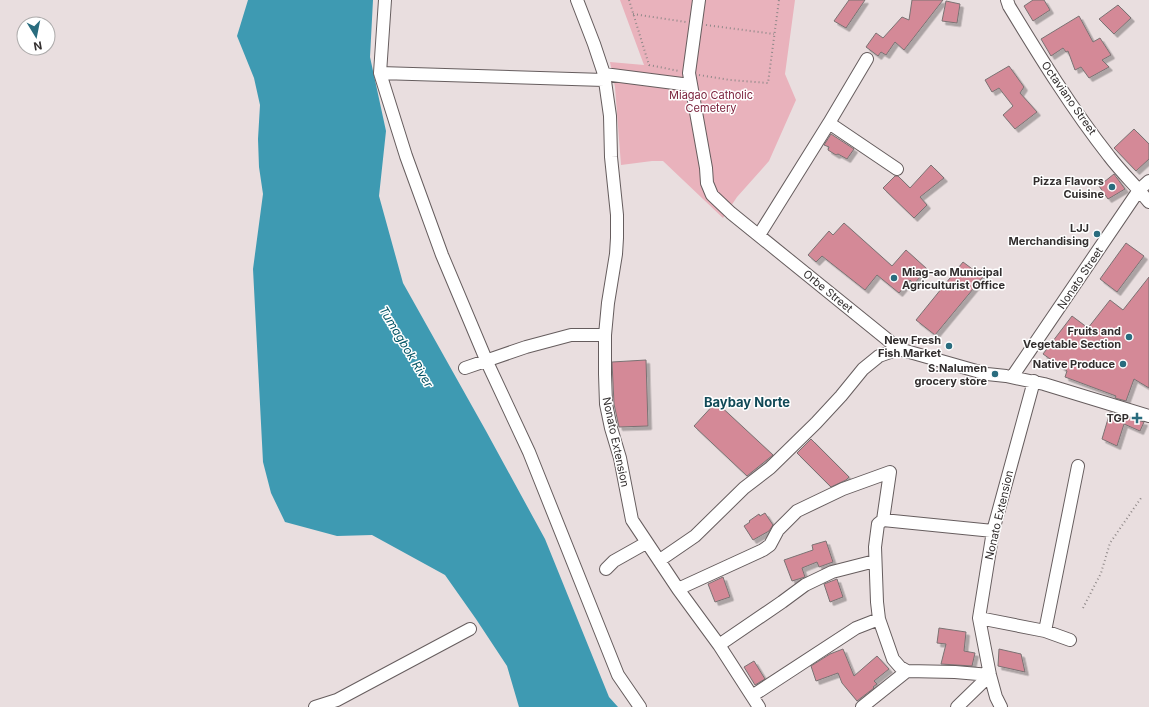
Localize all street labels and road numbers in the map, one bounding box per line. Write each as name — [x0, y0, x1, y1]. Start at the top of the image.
street label: Octaviano Street — [1038, 59, 1100, 138]
street label: Nonato Street — [1054, 244, 1106, 312]
street label: Orbe Street — [800, 267, 856, 316]
street label: Nonato Extension — [600, 396, 632, 488]
street label: Nonato Extension — [982, 469, 1016, 561]

